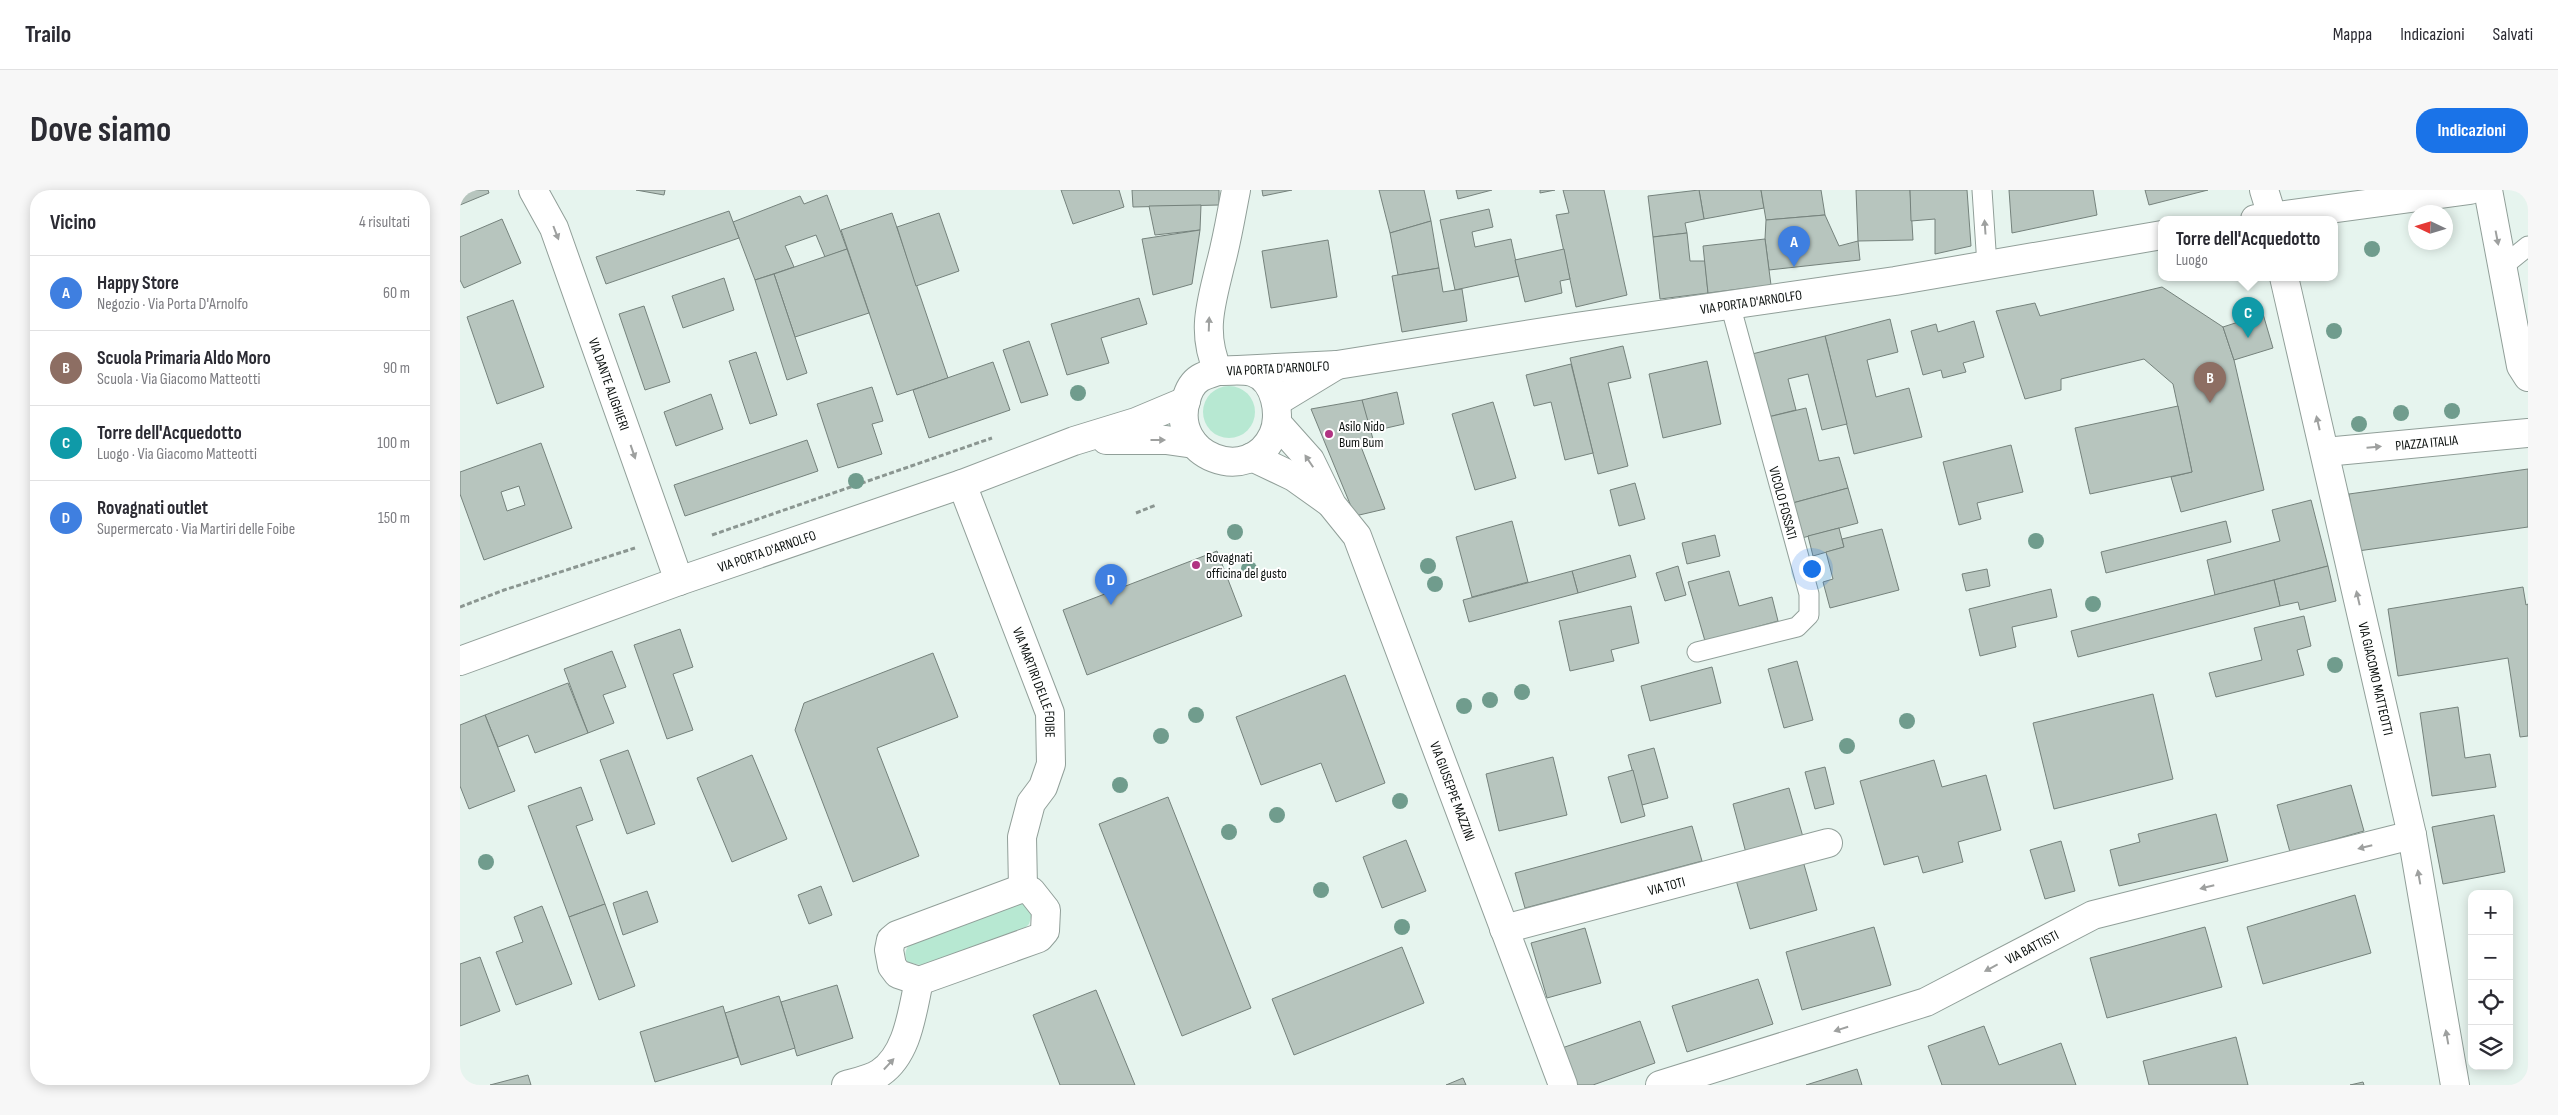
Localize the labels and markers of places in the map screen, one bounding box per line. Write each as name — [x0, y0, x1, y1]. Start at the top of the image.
pin: A — [1778, 226, 1810, 267]
pin: C — [2232, 297, 2264, 338]
pin: B — [2194, 362, 2226, 403]
place label: Asilo Nido Bum Bum — [1338, 418, 1385, 451]
marker: Asilo Nido Bum Bum — [1323, 428, 1335, 440]
place label: Rovagnati officina del gusto — [1206, 549, 1287, 582]
marker: Rovagnati officina del gusto — [1190, 559, 1202, 571]
pin: D — [1095, 564, 1127, 605]

